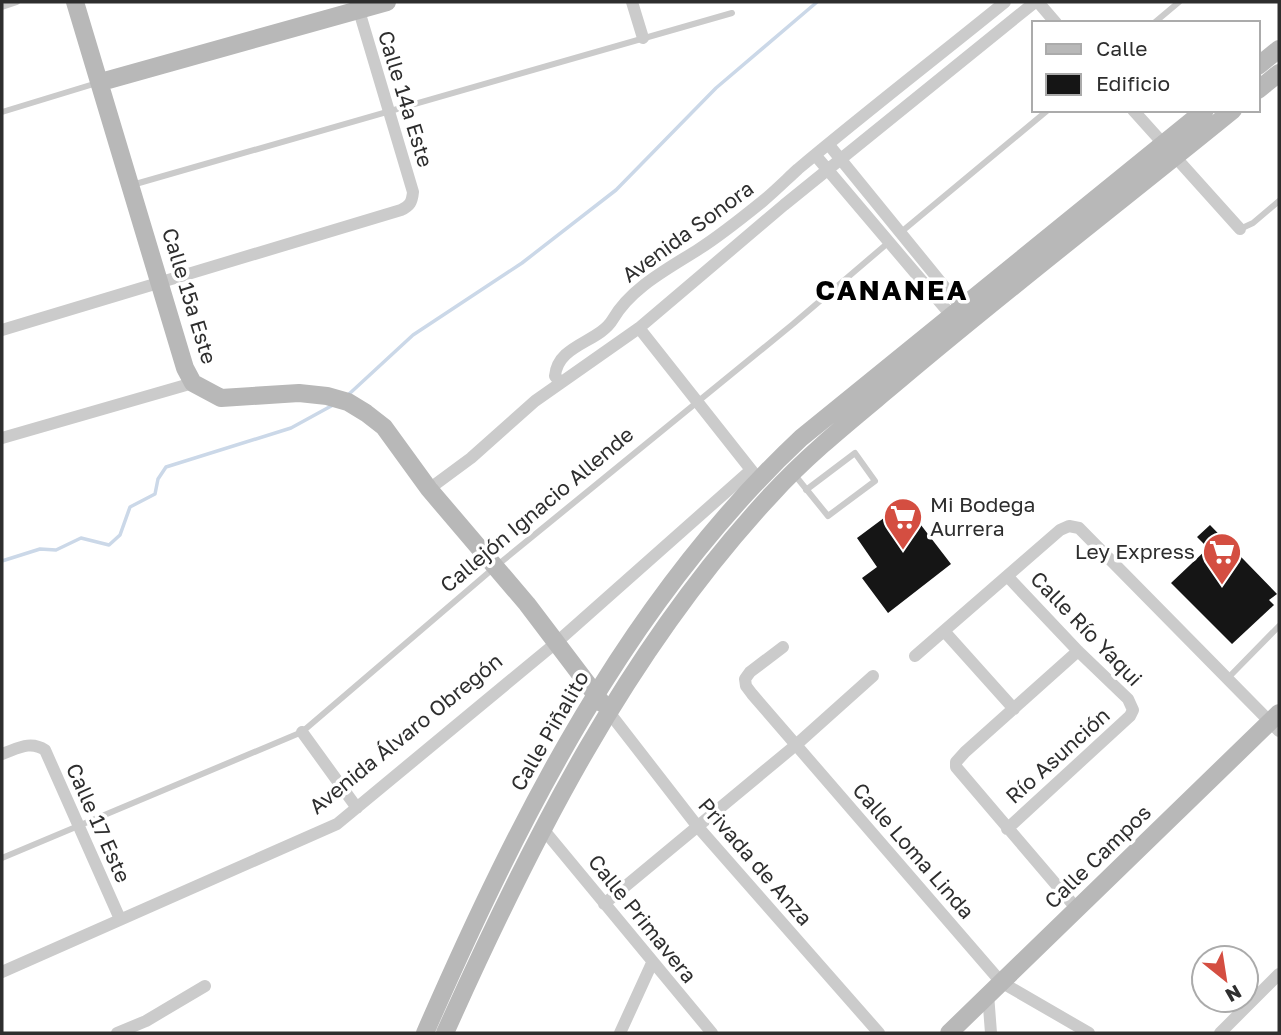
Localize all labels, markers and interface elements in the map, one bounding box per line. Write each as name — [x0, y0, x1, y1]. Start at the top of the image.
legend — [1032, 21, 1260, 112]
street label: Calle 14ª Este — [373, 27, 439, 170]
text: Calle — [1096, 35, 1148, 61]
text: Edificio — [1096, 70, 1170, 96]
street label: Avenida Sonora — [617, 175, 758, 288]
street label: Calle 15ª Este — [157, 225, 223, 367]
district label: CANANEA — [815, 273, 969, 306]
street label: Callejón Ignacio Allende — [434, 421, 638, 598]
place label: Mi Bodega Aurrera — [930, 491, 1035, 541]
supermarket icon: Mi Bodega Aurrera — [882, 496, 924, 551]
supermarket icon: Ley Express — [1201, 531, 1243, 586]
place label: Ley Express — [1075, 538, 1195, 564]
street label: Calle Río Yaqui — [1025, 566, 1148, 691]
street label: Avenida Álvaro Obregón — [304, 647, 507, 819]
street label: Calle Piñalito — [504, 666, 594, 795]
street label: Río Asunción — [1000, 702, 1115, 809]
street label: Calle 17 Este — [61, 759, 137, 886]
street label: Calle Loma Linda — [847, 777, 980, 924]
street label: Privada de Anza — [693, 792, 818, 930]
street label: Calle Campos — [1039, 799, 1156, 914]
street label: Calle Primavera — [583, 849, 703, 988]
north arrow — [1190, 944, 1260, 1014]
text: N — [1222, 981, 1246, 1008]

